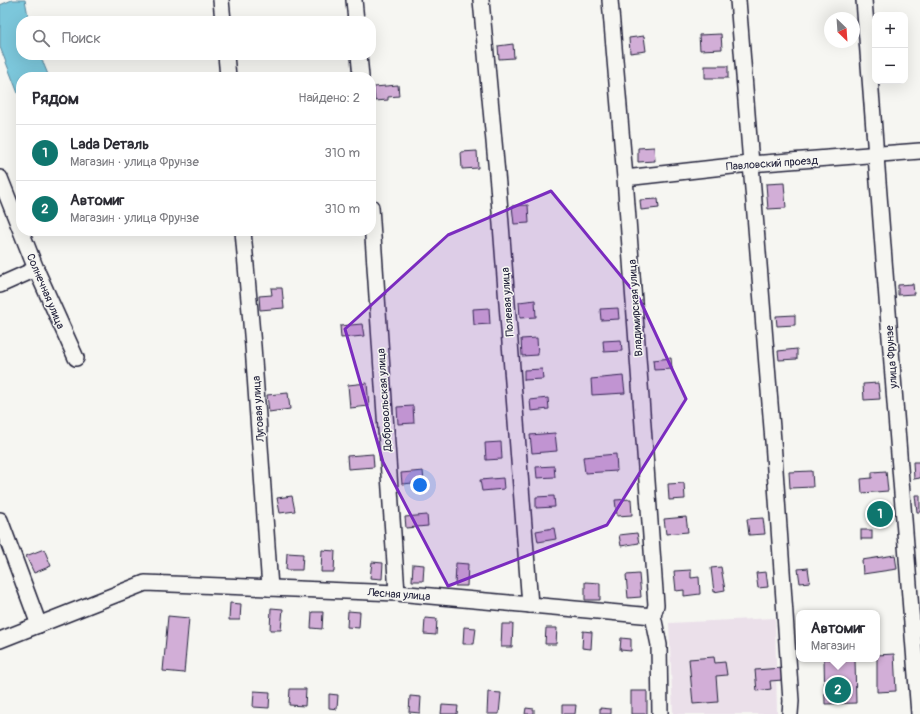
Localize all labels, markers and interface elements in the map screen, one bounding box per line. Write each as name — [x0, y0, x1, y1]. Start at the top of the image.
north arrow — [824, 12, 860, 48]
map controls — [872, 12, 908, 84]
button: + — [872, 12, 908, 48]
search box — [16, 16, 376, 60]
icon: search — [30, 27, 52, 49]
text: Поиск — [62, 29, 101, 48]
button: − — [872, 48, 908, 84]
text: Рядом — [32, 88, 79, 109]
text: Найдено: 2 — [298, 90, 360, 106]
text: Lada Dеталь — [70, 135, 149, 154]
text: 1 — [42, 145, 48, 161]
text: 310 m — [324, 145, 360, 161]
text: Магазин · улица Фрунзе — [70, 154, 199, 170]
street label: Павловский проезд — [726, 154, 819, 173]
text: Автомиг — [70, 191, 124, 210]
text: 2 — [41, 201, 49, 217]
text: 310 m — [324, 201, 360, 217]
text: Магазин · улица Фрунзе — [70, 210, 199, 226]
street label: Солнечная улица — [24, 252, 67, 331]
street label: Владимирская улица — [626, 259, 645, 357]
street label: Полевая улица — [499, 267, 516, 337]
street label: улица Фрунзе — [883, 324, 900, 390]
street label: Добровольская улица — [374, 348, 395, 453]
street label: Луговая улица — [250, 375, 267, 444]
your location — [410, 475, 430, 495]
pin: 1 — [867, 499, 893, 529]
street label: Лесная улица — [366, 586, 431, 603]
popup — [796, 610, 880, 662]
text: Автомиг — [811, 619, 865, 638]
text: Магазин — [811, 638, 855, 654]
pin: 2 — [825, 675, 851, 705]

